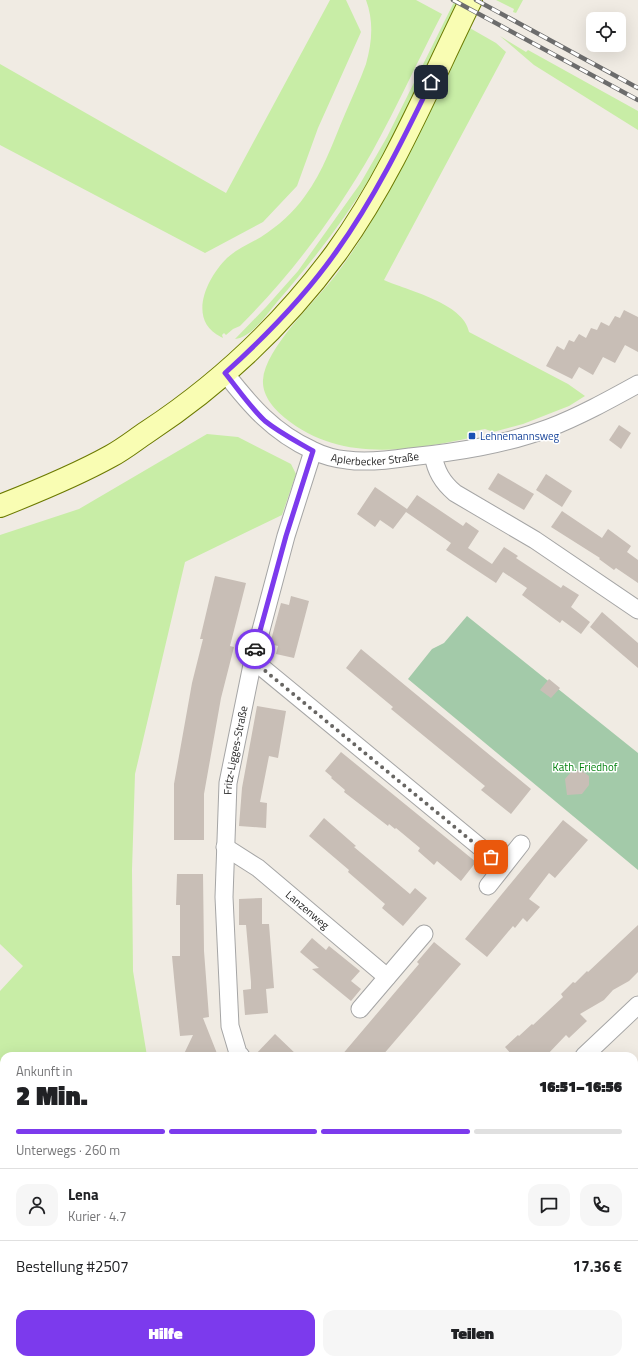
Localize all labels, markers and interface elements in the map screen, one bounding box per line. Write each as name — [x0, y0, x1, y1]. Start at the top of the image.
map controls — [586, 12, 626, 52]
button: locate — [586, 12, 626, 52]
pin — [414, 65, 448, 99]
icon: home — [420, 71, 442, 93]
place label: Lehnemannsweg — [480, 428, 560, 444]
marker: Lehnemannsweg — [467, 431, 477, 441]
street label: Aplerbecker Straße — [329, 448, 420, 469]
courier — [235, 629, 275, 669]
icon: car — [244, 638, 266, 660]
street label: Fritz-Ligges-Straße — [220, 704, 252, 795]
park label: Kath. Friedhof — [553, 759, 618, 775]
pin — [474, 840, 508, 874]
icon: bag — [480, 846, 502, 868]
street label: Lanzenweg — [282, 887, 333, 933]
text: Ankunft in — [16, 1061, 72, 1081]
text: 16:51–16:56 — [539, 1075, 622, 1098]
text: 2 Min. — [16, 1076, 88, 1115]
text: Unterwegs · 260 m — [16, 1140, 120, 1160]
text: Lena — [68, 1183, 99, 1206]
button: person — [16, 1184, 58, 1226]
button: chat — [528, 1184, 570, 1226]
button: phone — [580, 1184, 622, 1226]
text: Kurier · 4.7 — [68, 1206, 126, 1226]
text: Bestellung #2507 — [16, 1255, 129, 1278]
text: 17.36 € — [573, 1255, 622, 1278]
button: Hilfe — [16, 1310, 315, 1356]
button: Teilen — [323, 1310, 622, 1356]

